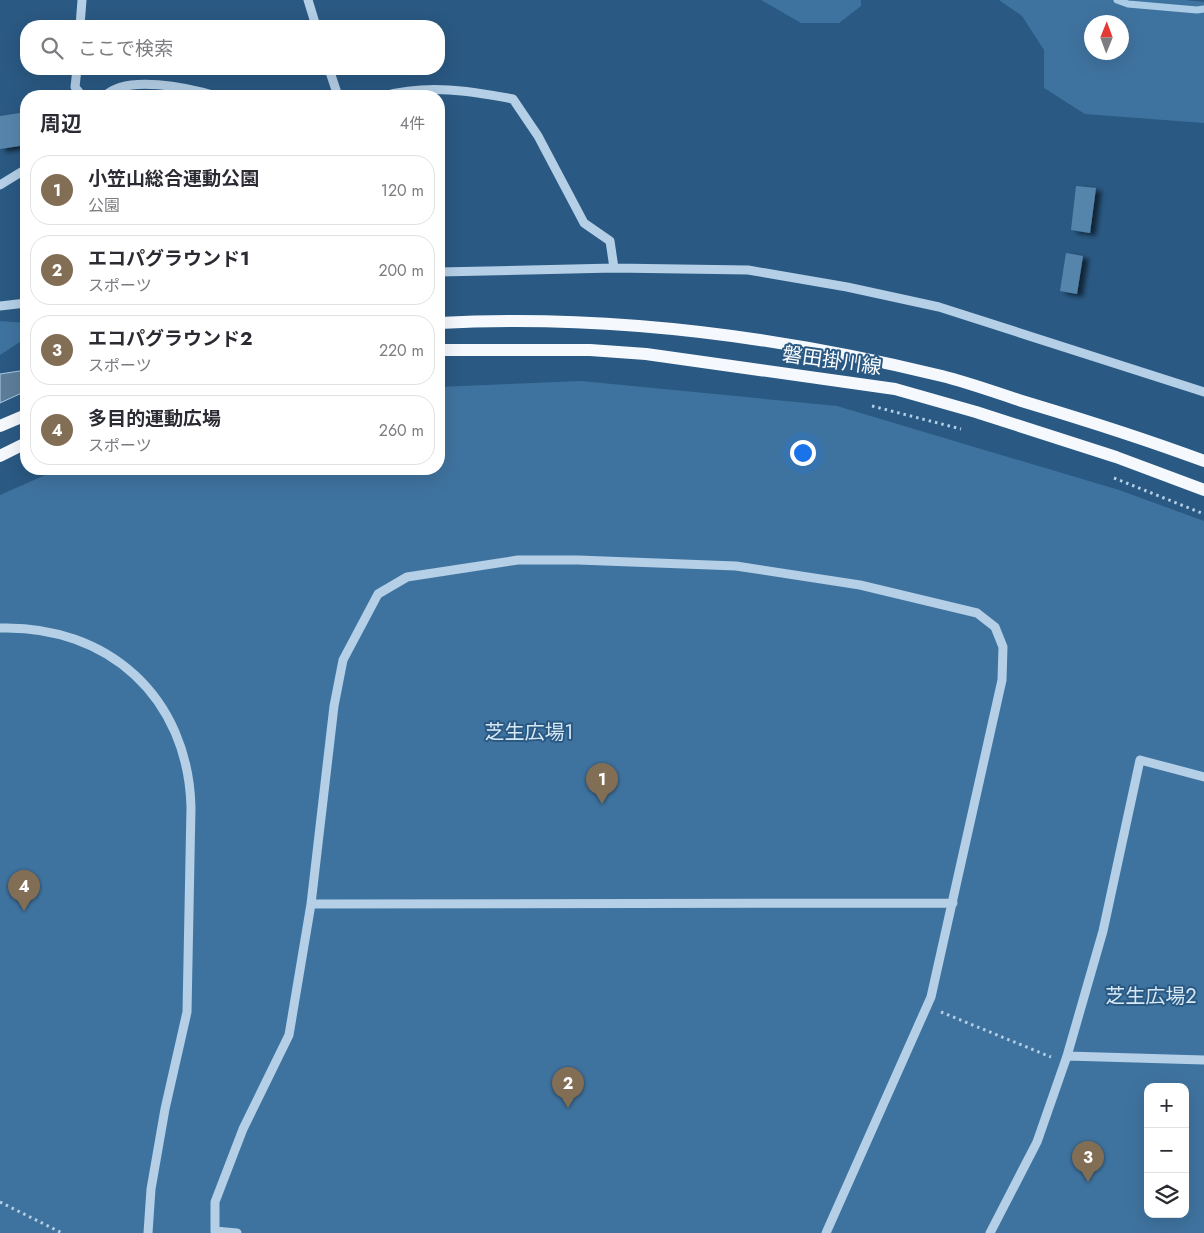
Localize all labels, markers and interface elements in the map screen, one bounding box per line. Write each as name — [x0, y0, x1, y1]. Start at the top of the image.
north arrow — [1084, 15, 1129, 60]
search box — [20, 20, 445, 75]
icon: search — [38, 34, 66, 62]
text: ここで検索 — [78, 35, 173, 62]
text: 周辺 — [40, 109, 82, 139]
text: 4件 — [400, 112, 425, 135]
text: 小笠山総合運動公園 — [88, 165, 259, 192]
text: 1 — [53, 179, 61, 202]
text: 120 m — [381, 179, 424, 202]
text: 公園 — [88, 194, 120, 217]
text: エコパグラウンド1 — [88, 245, 250, 272]
text: 2 — [52, 259, 62, 282]
text: 200 m — [378, 259, 424, 282]
text: スポーツ — [88, 274, 152, 297]
text: エコパグラウンド2 — [88, 325, 252, 352]
text: 3 — [52, 339, 62, 362]
text: 220 m — [379, 339, 424, 362]
street label: 磐田掛川線 — [780, 340, 884, 382]
text: スポーツ — [88, 354, 152, 377]
text: 多目的運動広場 — [88, 405, 221, 432]
text: 4 — [51, 419, 63, 442]
text: 260 m — [379, 419, 424, 442]
text: スポーツ — [88, 434, 152, 457]
your location — [790, 440, 816, 466]
park label: 芝生広場1 — [485, 718, 574, 747]
pin: 1 — [586, 763, 618, 804]
pin: 4 — [8, 870, 40, 911]
park label: 芝生広場2 — [1105, 982, 1197, 1011]
pin: 2 — [552, 1067, 584, 1108]
map controls — [1144, 1083, 1189, 1218]
button: + — [1144, 1083, 1189, 1128]
button: − — [1144, 1128, 1189, 1173]
pin: 3 — [1072, 1141, 1104, 1182]
button: layers — [1144, 1173, 1189, 1218]

